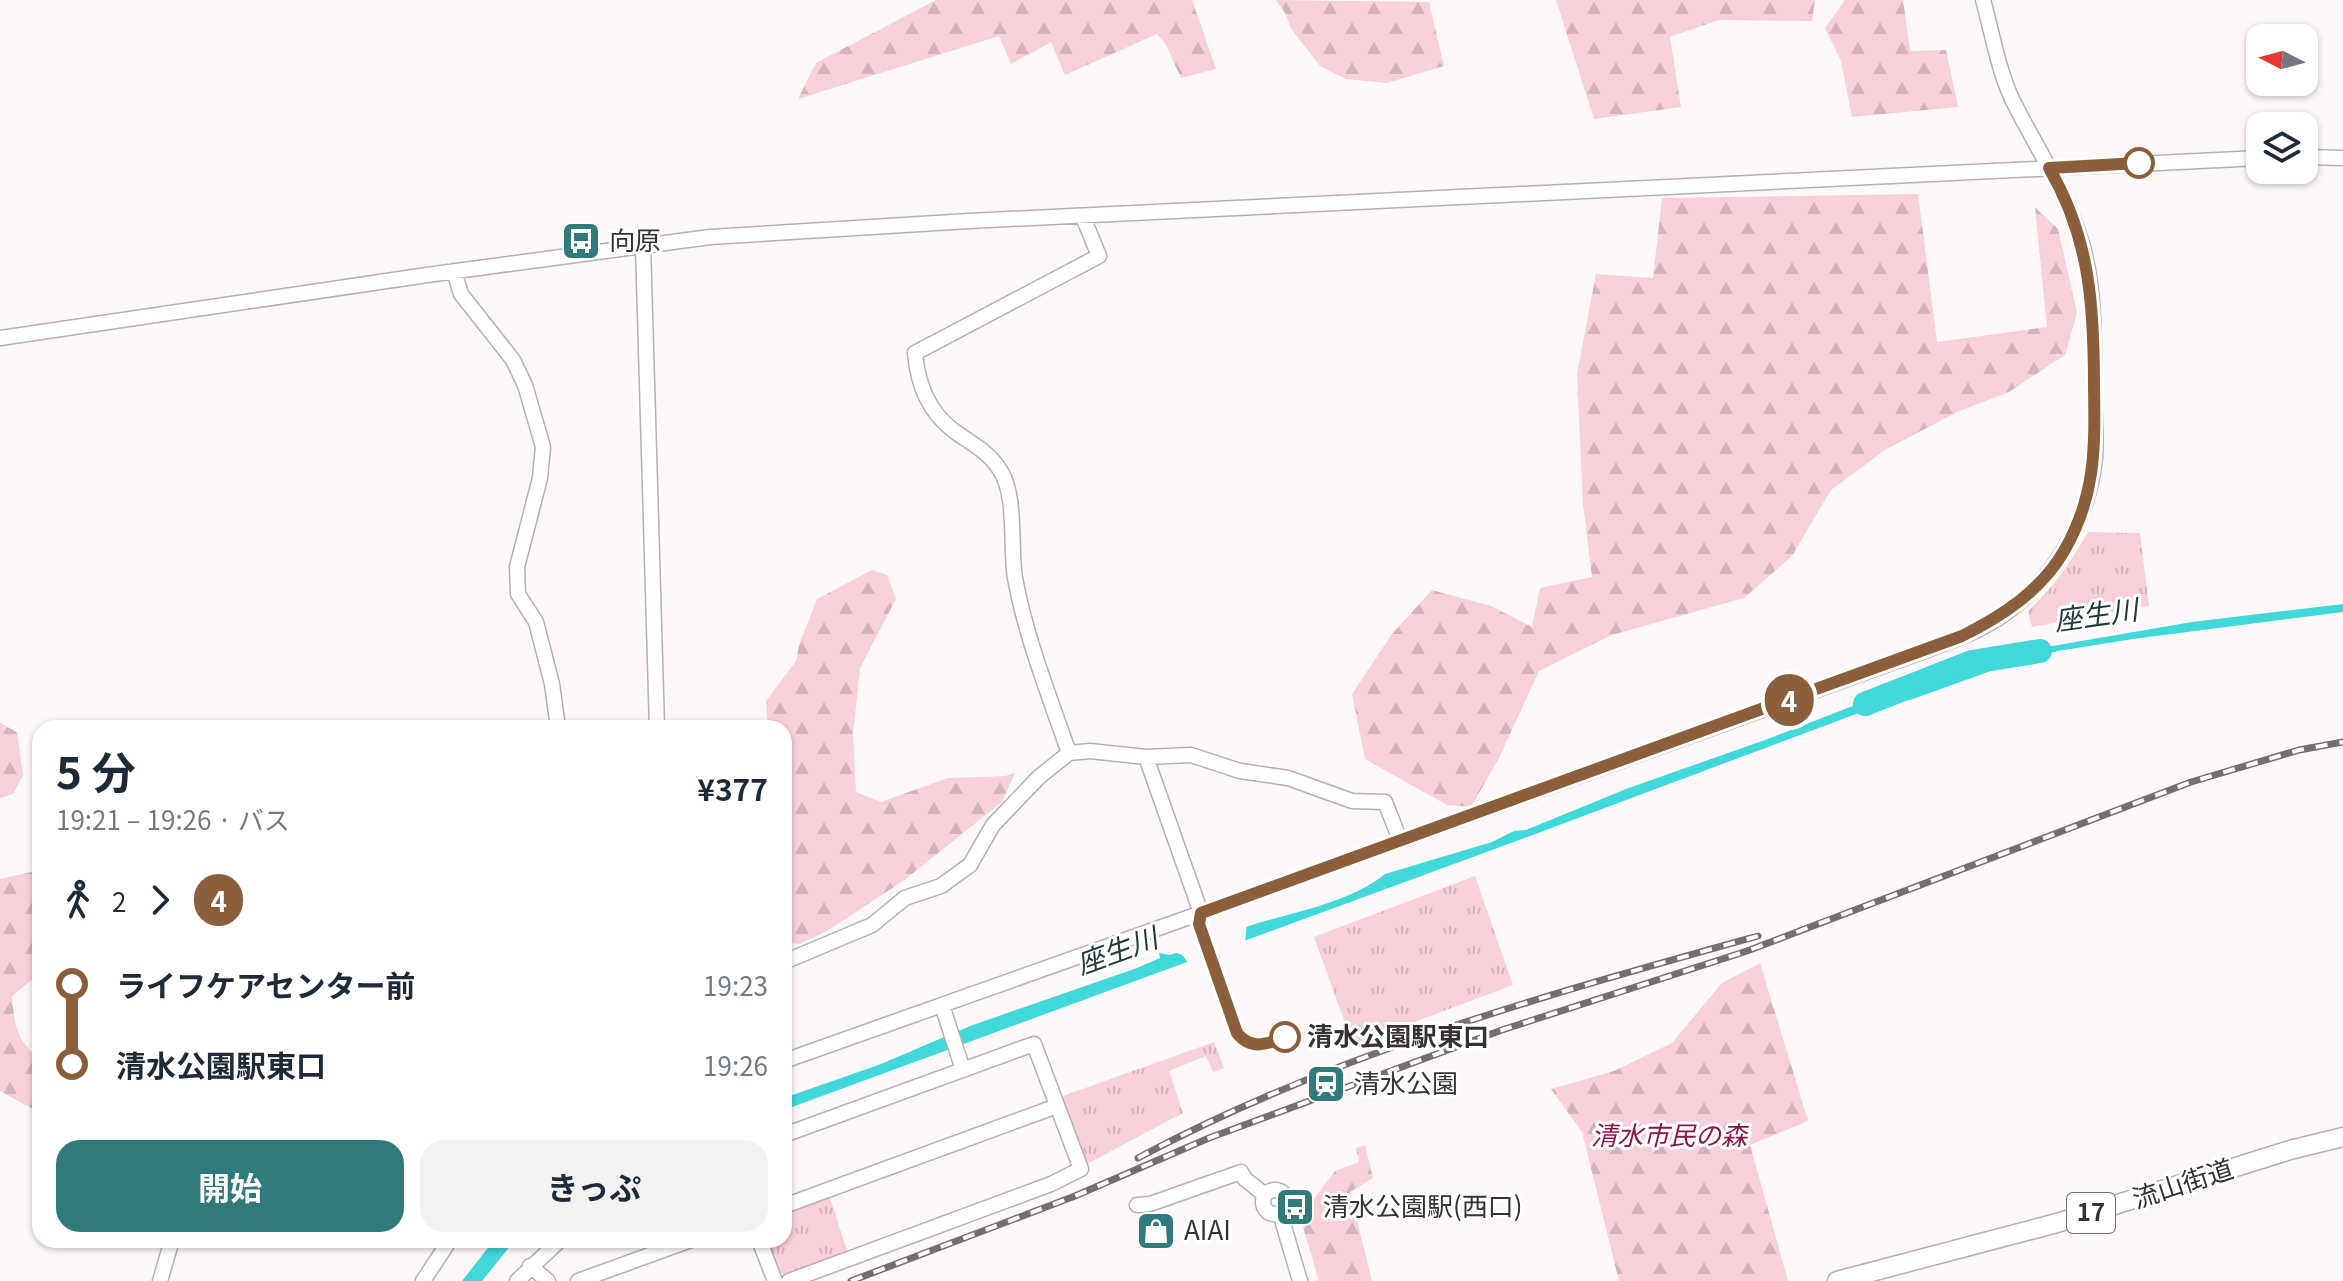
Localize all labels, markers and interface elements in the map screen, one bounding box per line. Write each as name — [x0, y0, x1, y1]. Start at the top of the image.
north arrow — [2246, 24, 2318, 96]
map controls — [2246, 24, 2318, 184]
button: layers — [2246, 112, 2318, 184]
unlabelled marker — [2124, 148, 2154, 178]
bus stop icon: 向原 — [560, 220, 602, 262]
place label: 向原 — [609, 220, 661, 257]
water label: 座生川 — [2051, 587, 2143, 639]
line badge: 4 — [1763, 674, 1815, 726]
text: 4 — [1781, 680, 1797, 720]
text: 5 分 — [56, 738, 136, 802]
text: ¥377 — [697, 766, 768, 810]
text: 19:21 – 19:26 · バス — [56, 800, 290, 837]
icon: walk — [56, 878, 100, 922]
icon: forward — [138, 878, 182, 922]
text: 4 — [210, 880, 227, 920]
text: 2 — [112, 882, 126, 919]
water label: 座生川 — [1070, 915, 1165, 982]
text: ライフケアセンター前 — [116, 962, 415, 1006]
text: 19:23 — [703, 966, 768, 1003]
place label: 清水公園駅東口 — [1307, 1016, 1489, 1053]
marker: 清水公園駅東口 — [1270, 1022, 1300, 1052]
text: 清水公園駅東口 — [116, 1042, 326, 1086]
text: 19:26 — [703, 1046, 768, 1083]
station icon: 清水公園 — [1305, 1063, 1347, 1105]
place label: 清水公園 — [1354, 1063, 1458, 1100]
park label: 清水市民の森 — [1591, 1115, 1750, 1152]
button: 開始 — [56, 1140, 404, 1232]
button: きっぷ — [420, 1140, 768, 1232]
street label: 流山街道 — [2127, 1148, 2237, 1215]
bus stop icon: 清水公園駅(西口) — [1274, 1186, 1316, 1228]
place label: 清水公園駅(西口) — [1323, 1186, 1523, 1223]
road number: 17 — [2067, 1193, 2115, 1233]
shop icon: AIAI — [1135, 1210, 1177, 1252]
place label: AIAI — [1184, 1210, 1231, 1247]

